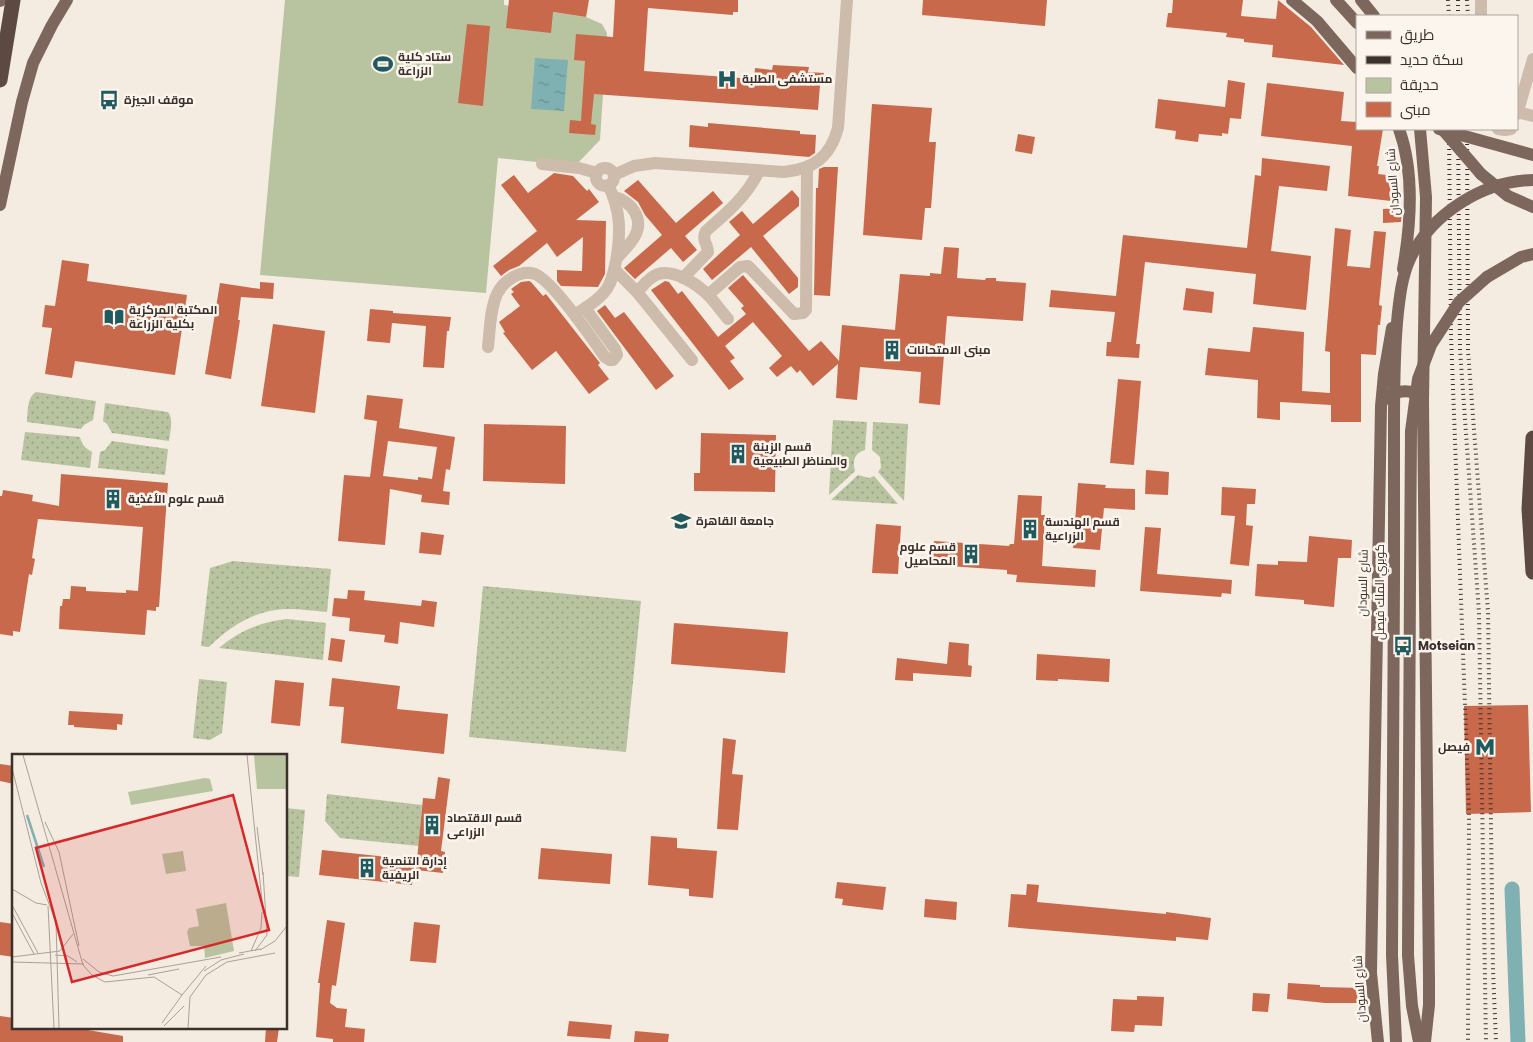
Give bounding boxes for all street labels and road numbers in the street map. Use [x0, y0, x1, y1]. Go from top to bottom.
street label: شارع السودان [1382, 148, 1403, 216]
street label: كوبري الملك فيصل [1371, 544, 1390, 640]
street label: شارع السودان [1353, 549, 1372, 617]
street label: شارع السودان [1349, 955, 1370, 1023]

